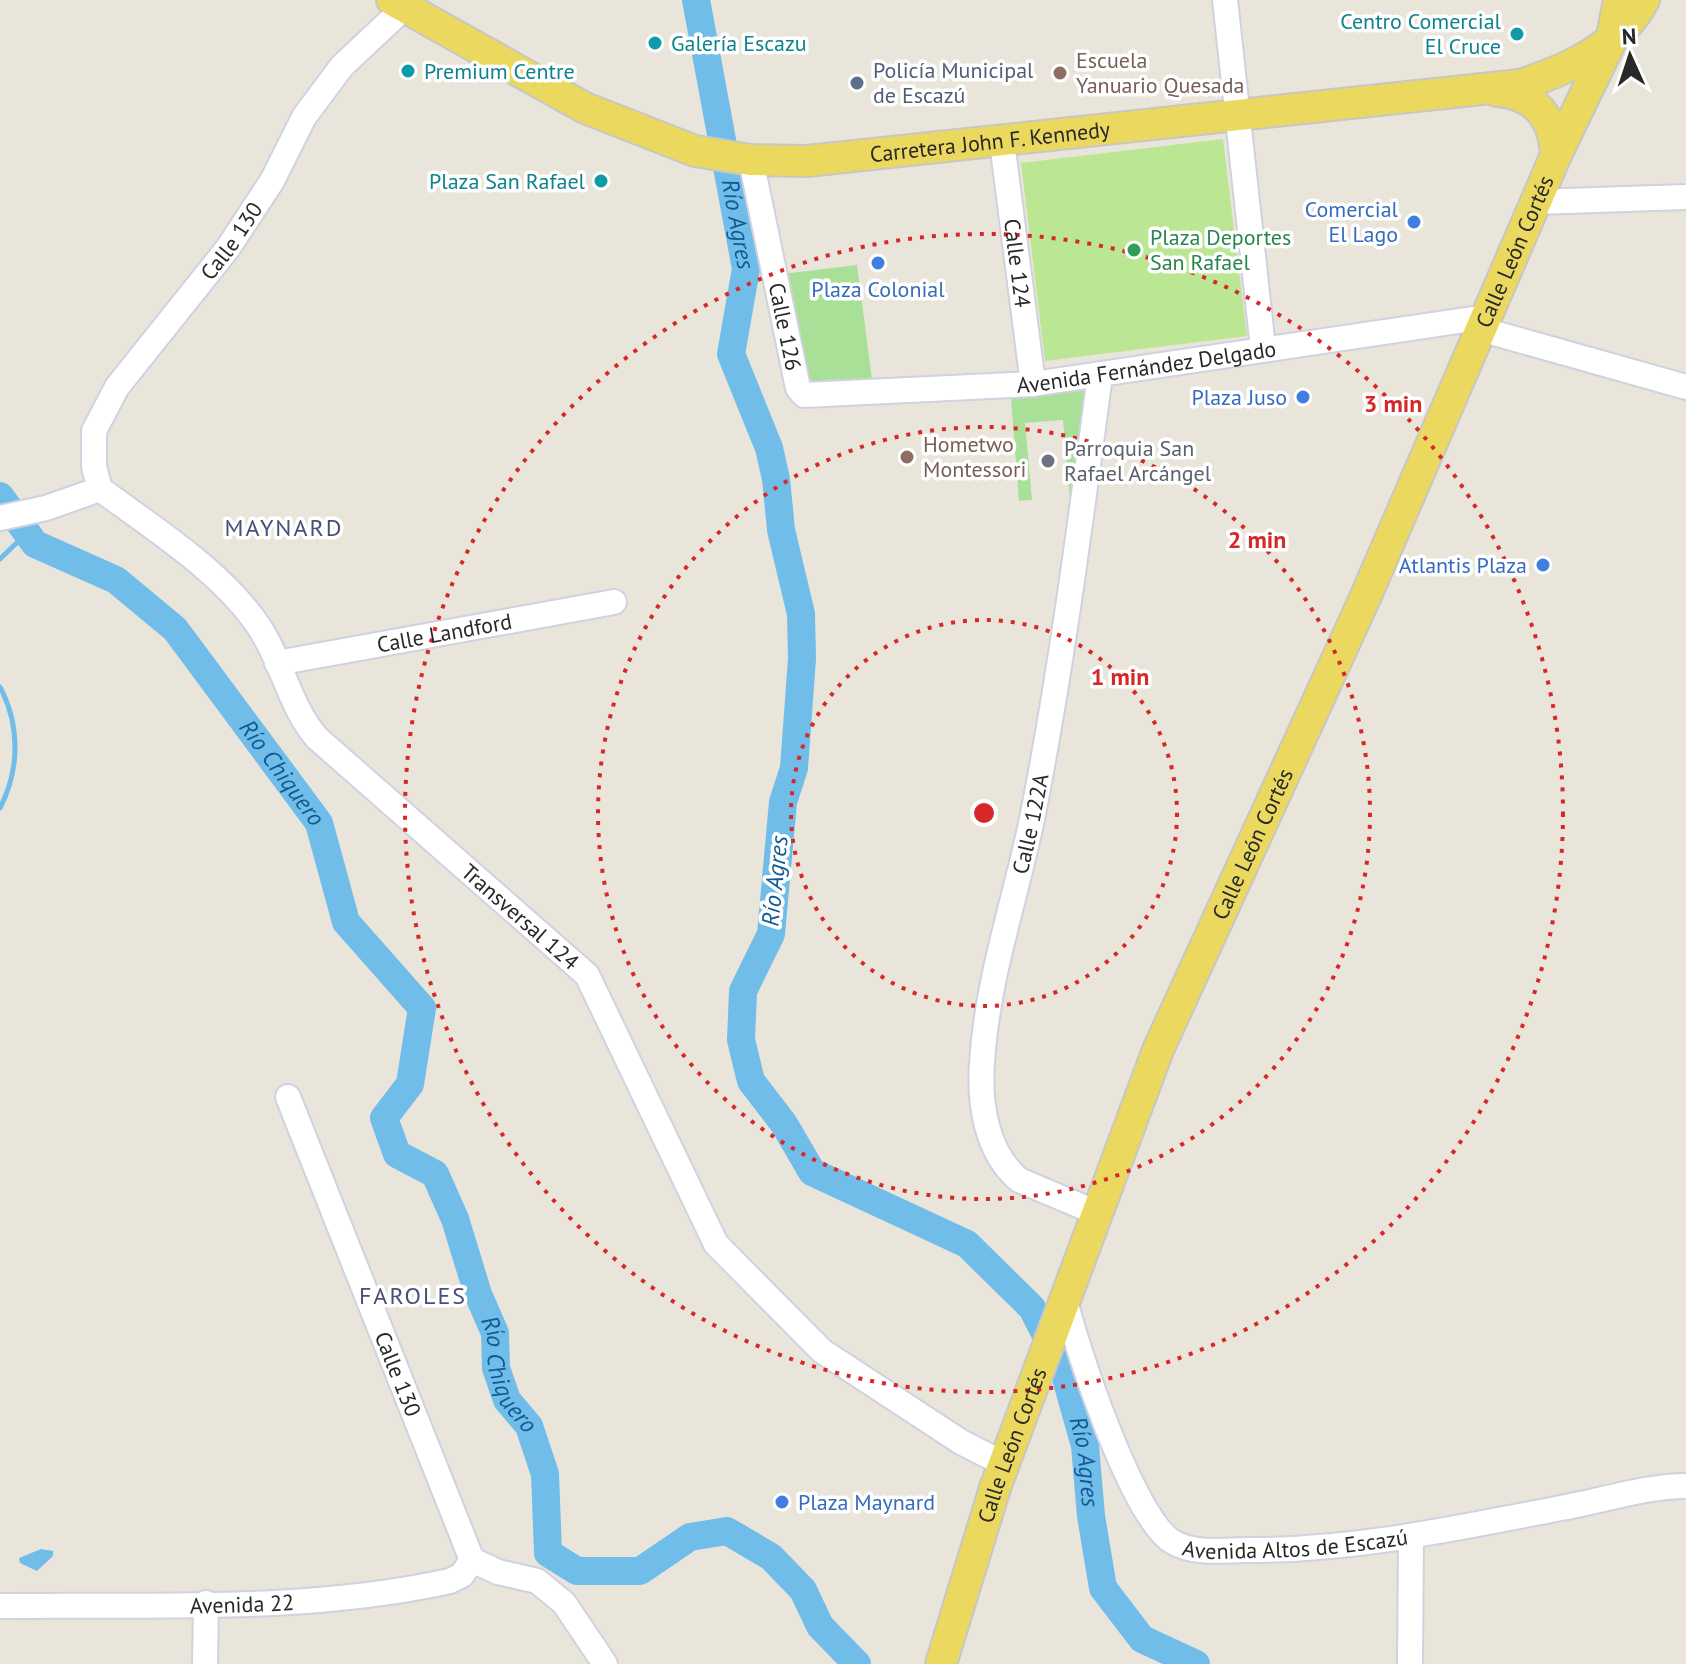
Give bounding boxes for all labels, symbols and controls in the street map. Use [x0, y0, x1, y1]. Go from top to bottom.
place label: Centro Comercial El Cruce [1340, 7, 1502, 60]
north arrow [1590, 16, 1670, 96]
text: N [1621, 22, 1637, 50]
marker: Centro Comercial El Cruce [1508, 25, 1526, 43]
place label: Galería Escazu [671, 29, 807, 57]
marker: Galería Escazu [646, 34, 664, 52]
place label: Escuela Yanuario Quesada [1076, 46, 1244, 99]
place label: Policía Municipal de Escazú [873, 56, 1034, 109]
place label: Premium Centre [424, 57, 575, 85]
marker: Premium Centre [399, 62, 417, 80]
marker: Escuela Yanuario Quesada [1051, 64, 1069, 82]
marker: Policía Municipal de Escazú [848, 74, 866, 92]
street label: Carretera John F. Kennedy [868, 115, 1112, 168]
place label: Plaza San Rafael [429, 167, 586, 195]
street label: Calle León Cortés [1469, 171, 1560, 332]
marker: Plaza San Rafael [592, 172, 610, 190]
water label: Río Agres [715, 176, 762, 272]
place label: Comercial El Lago [1305, 195, 1399, 248]
street label: Calle 130 [194, 197, 268, 286]
marker: Comercial El Lago [1405, 213, 1423, 231]
street label: Calle 124 [998, 217, 1037, 309]
place label: Plaza Deportes San Rafael [1150, 223, 1291, 276]
marker: Plaza Deportes San Rafael [1125, 241, 1143, 259]
marker: Plaza Colonial [869, 254, 887, 272]
place label: Plaza Colonial [811, 275, 945, 303]
street label: Calle 126 [763, 280, 808, 373]
street label: Avenida Fernández Delgado [1016, 334, 1278, 399]
place label: Plaza Juso [1191, 383, 1287, 411]
marker: Plaza Juso [1294, 388, 1312, 406]
text: 3 min [1364, 388, 1422, 419]
place label: Hometwo Montessori [923, 430, 1026, 483]
place label: Parroquia San Rafael Arcángel [1064, 434, 1212, 487]
marker: Hometwo Montessori [898, 448, 916, 466]
marker: Parroquia San Rafael Arcángel [1039, 452, 1057, 470]
district label: MAYNARD [225, 512, 343, 543]
text: 2 min [1228, 524, 1286, 555]
place label: Atlantis Plaza [1399, 551, 1527, 579]
marker: Atlantis Plaza [1534, 556, 1552, 574]
street label: Calle Landford [375, 607, 514, 659]
text: 1 min [1091, 661, 1149, 692]
water label: Río Chiquero [233, 713, 332, 832]
street label: Calle León Cortés [1206, 764, 1299, 924]
street label: Calle 122A [1006, 771, 1054, 877]
centre of rings [970, 799, 998, 827]
water label: Río Agres [754, 834, 795, 928]
street label: Transversal 124 [456, 857, 585, 976]
district label: FAROLES [359, 1280, 467, 1311]
water label: Río Chiquero [474, 1311, 544, 1439]
street label: Calle 130 [369, 1327, 428, 1420]
street label: Calle León Cortés [971, 1364, 1053, 1526]
water label: Río Agres [1062, 1413, 1106, 1509]
place label: Plaza Maynard [798, 1488, 935, 1516]
marker: Plaza Maynard [773, 1493, 791, 1511]
street label: Avenida Altos de Escazú [1180, 1523, 1410, 1565]
street label: Avenida 22 [190, 1588, 295, 1619]

